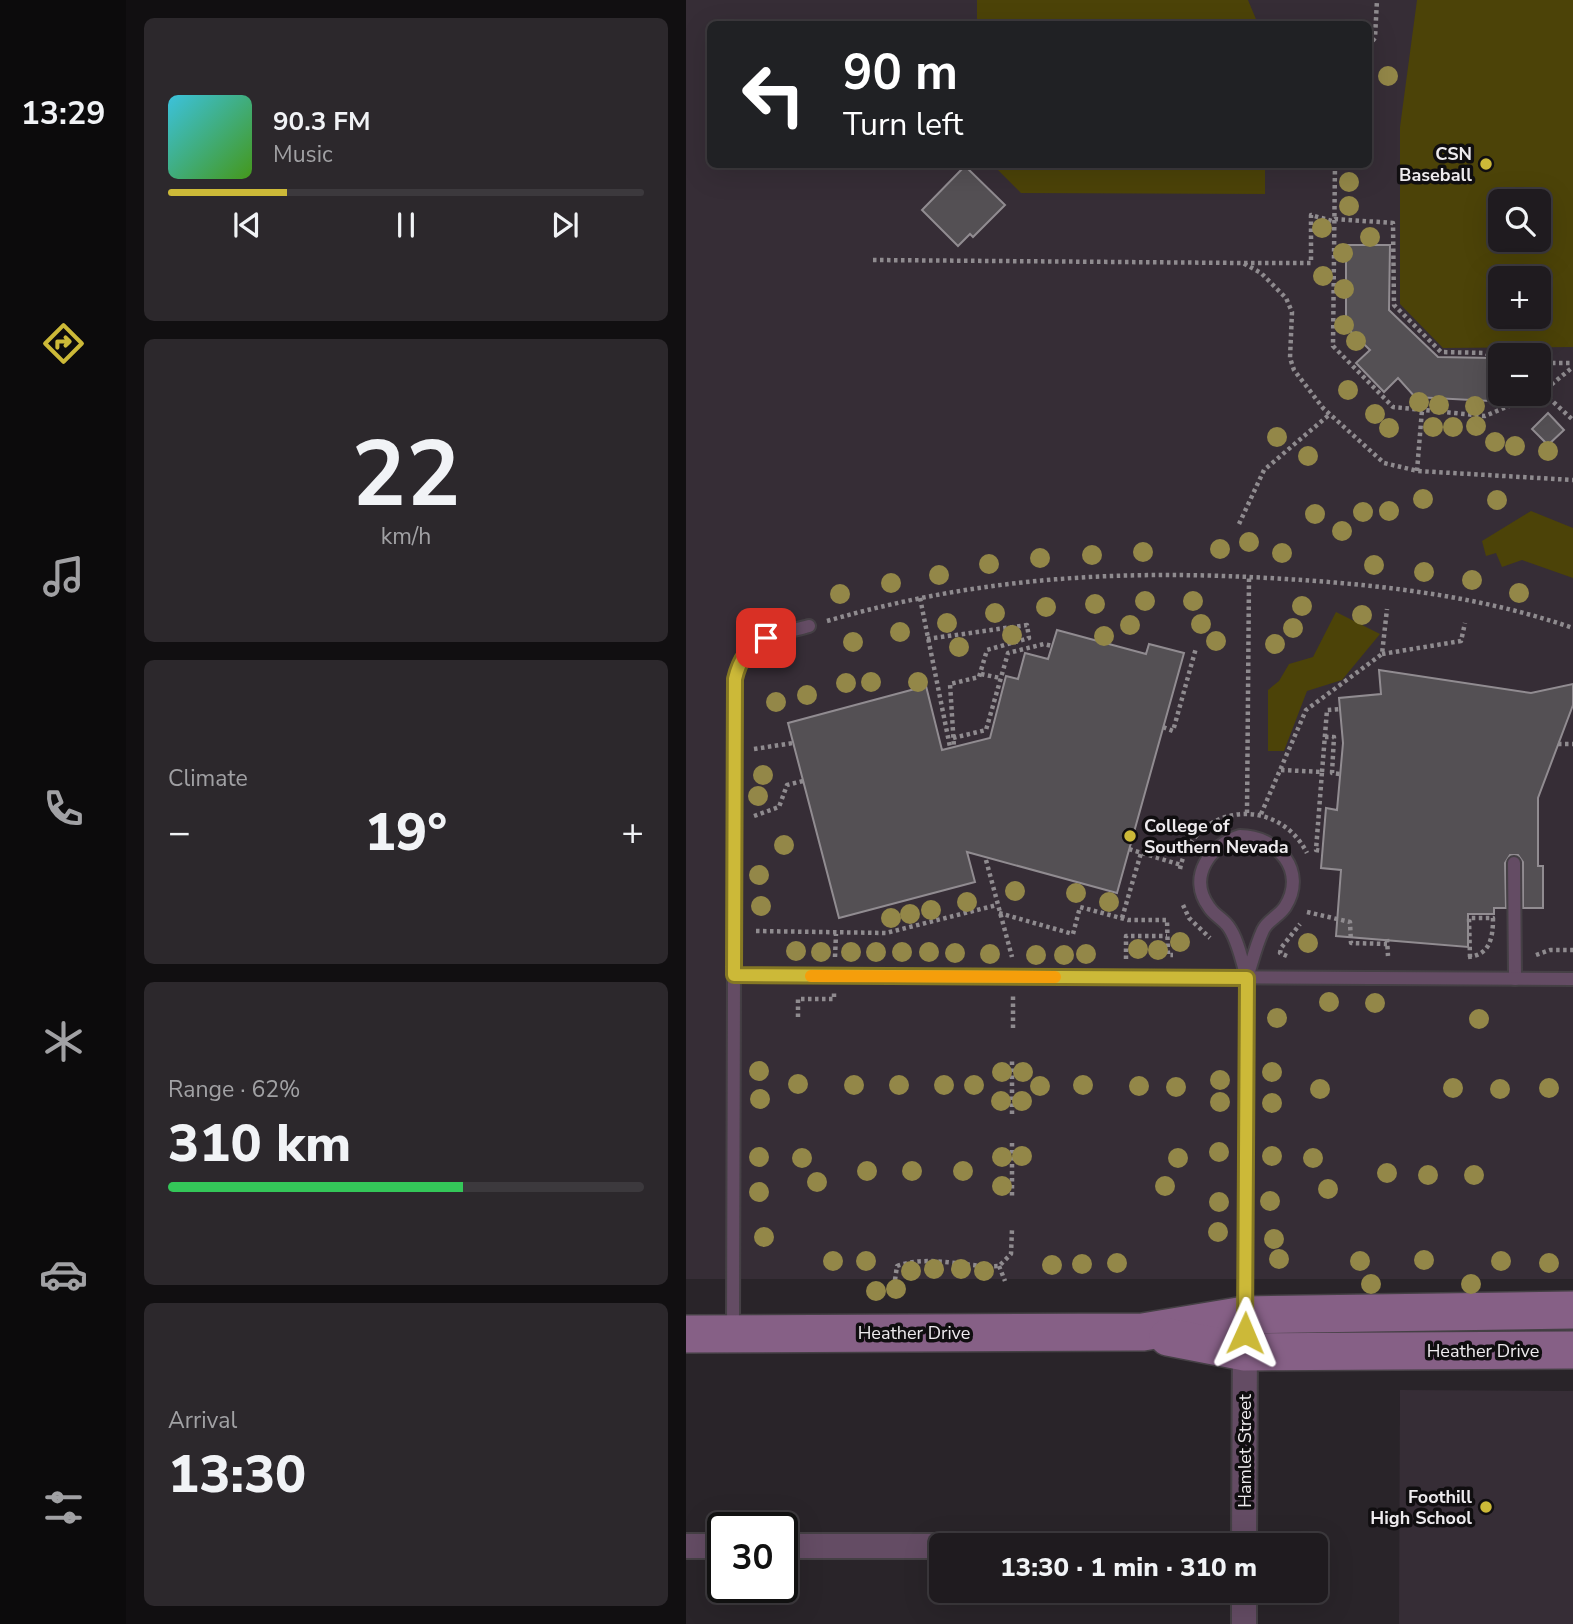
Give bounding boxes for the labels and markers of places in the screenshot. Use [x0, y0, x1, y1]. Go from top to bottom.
place label: CSN Baseball [1399, 142, 1472, 187]
marker: CSN Baseball [1478, 156, 1494, 172]
pin [736, 608, 796, 668]
place label: College of Southern Nevada [1144, 814, 1289, 859]
marker: College of Southern Nevada [1122, 828, 1138, 844]
place label: Foothill High School [1370, 1485, 1472, 1530]
marker: Foothill High School [1478, 1499, 1494, 1515]

